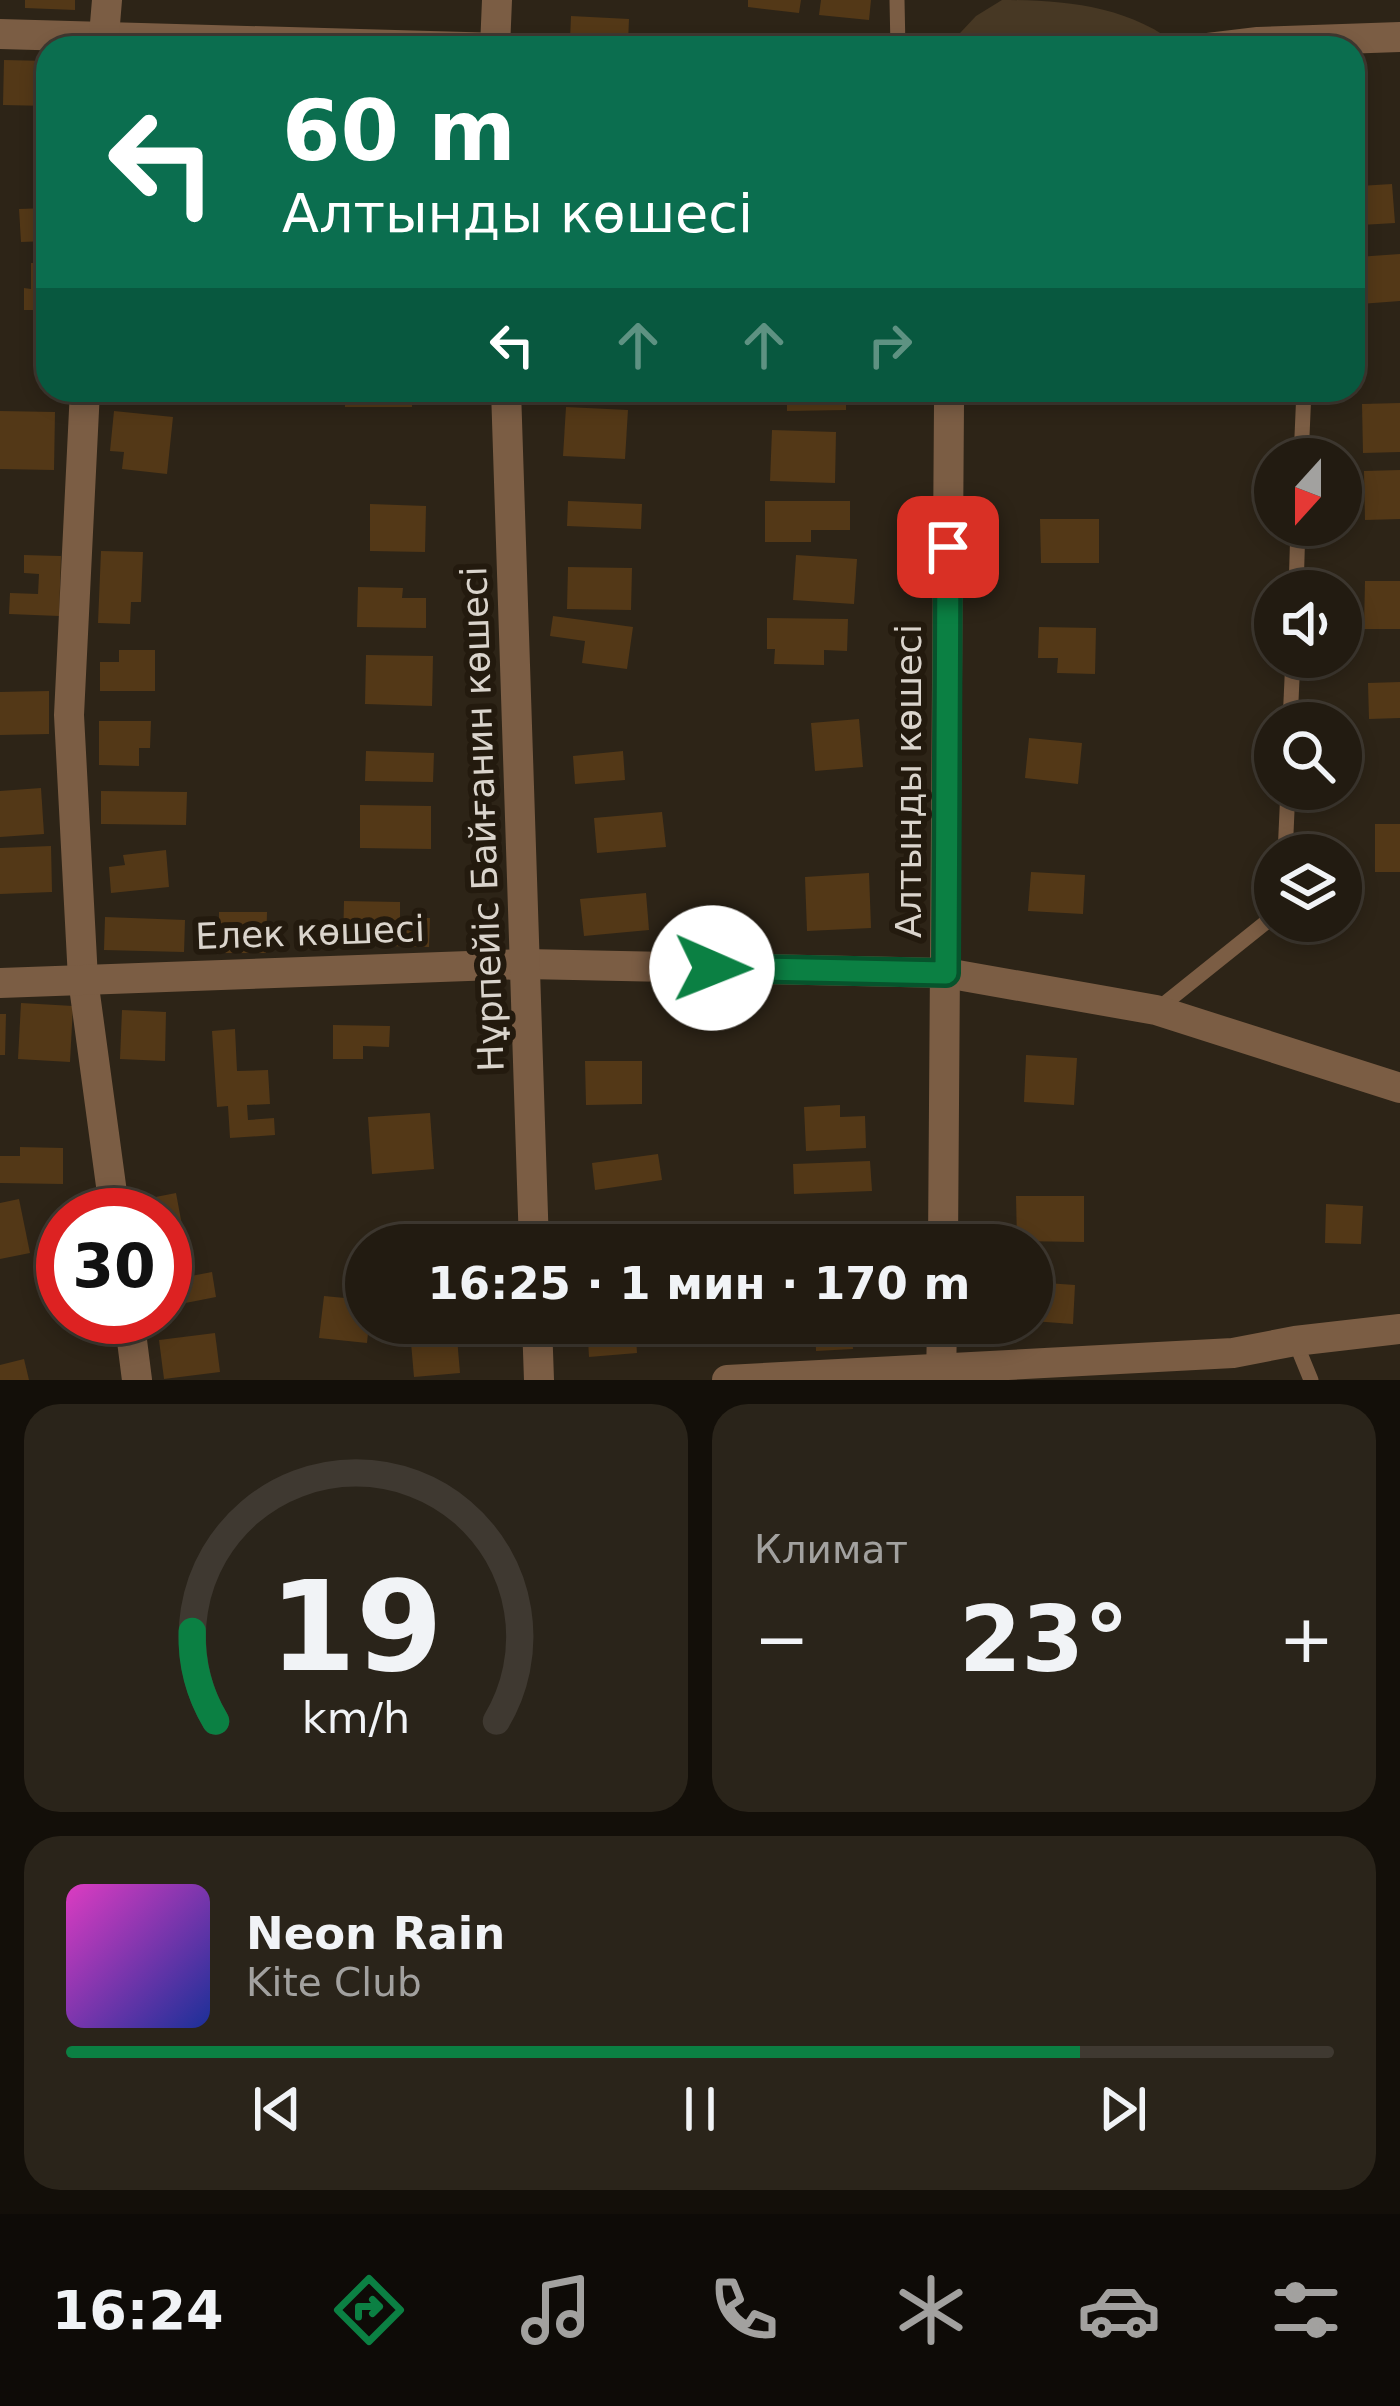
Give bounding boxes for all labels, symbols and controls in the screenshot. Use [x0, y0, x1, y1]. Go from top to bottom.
text: 60 m [282, 82, 516, 180]
icon: left [84, 84, 240, 240]
text: Алтынды көшесі [282, 182, 753, 245]
icon: left [479, 312, 545, 378]
icon: ahead [605, 312, 671, 378]
icon: ahead [731, 312, 797, 378]
icon: right [857, 312, 923, 378]
north arrow [1254, 438, 1362, 546]
map controls [1254, 438, 1362, 942]
pin [897, 496, 999, 598]
icon: arrive [915, 514, 981, 580]
street label: Нұрпейіс Байғанин көшесі [453, 566, 512, 1072]
button: sound [1254, 570, 1362, 678]
street label: Алтынды көшесі [888, 624, 929, 938]
button: search [1254, 702, 1362, 810]
button: layers [1254, 834, 1362, 942]
position arrow [649, 905, 775, 1031]
street label: Елек көшесі [194, 908, 426, 957]
speed limit sign: 30 [36, 1188, 192, 1344]
text: 16:25 · 1 мин · 170 m [428, 1257, 970, 1310]
text: Климат [754, 1527, 908, 1572]
text: 19 [269, 1554, 443, 1699]
text: 23° [959, 1587, 1129, 1692]
text: − [754, 1601, 809, 1678]
text: + [1279, 1601, 1334, 1678]
text: km/h [302, 1693, 410, 1743]
text: Neon Rain [246, 1907, 505, 1960]
text: Kite Club [246, 1960, 422, 2005]
icon: previous [244, 2076, 310, 2142]
icon: pause [667, 2076, 733, 2142]
icon: next [1090, 2076, 1156, 2142]
icon: directions [327, 2268, 411, 2352]
icon: music [514, 2268, 598, 2352]
icon: phone [702, 2268, 786, 2352]
icon: climate [889, 2268, 973, 2352]
icon: car [1077, 2268, 1161, 2352]
icon: filters [1264, 2268, 1348, 2352]
text: 16:24 [52, 2279, 224, 2342]

